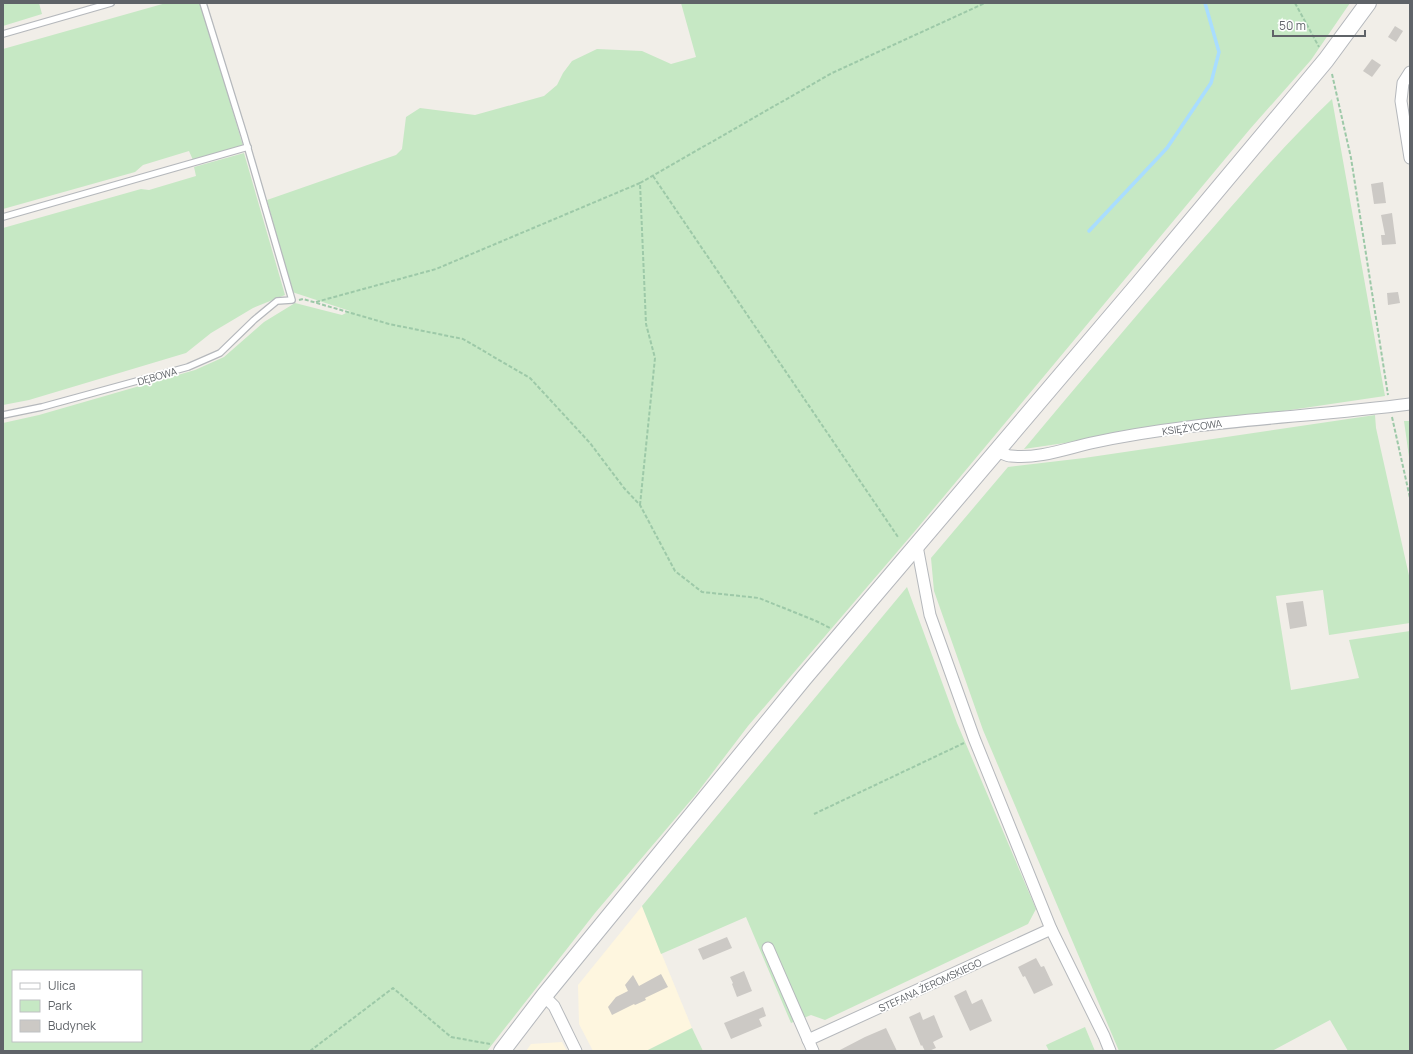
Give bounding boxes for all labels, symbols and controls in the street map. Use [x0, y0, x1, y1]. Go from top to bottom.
scale bar [1273, 12, 1365, 38]
text: 50 m [1279, 17, 1306, 34]
street label: DĘBOWA [136, 364, 179, 388]
street label: KSIĘŻYCOWA [1161, 416, 1223, 438]
street label: STEFANA ŻEROMSKIEGO [876, 955, 984, 1015]
legend [12, 970, 142, 1042]
text: Ulica [48, 977, 75, 994]
text: Park [48, 997, 73, 1014]
text: Budynek [48, 1017, 97, 1034]

